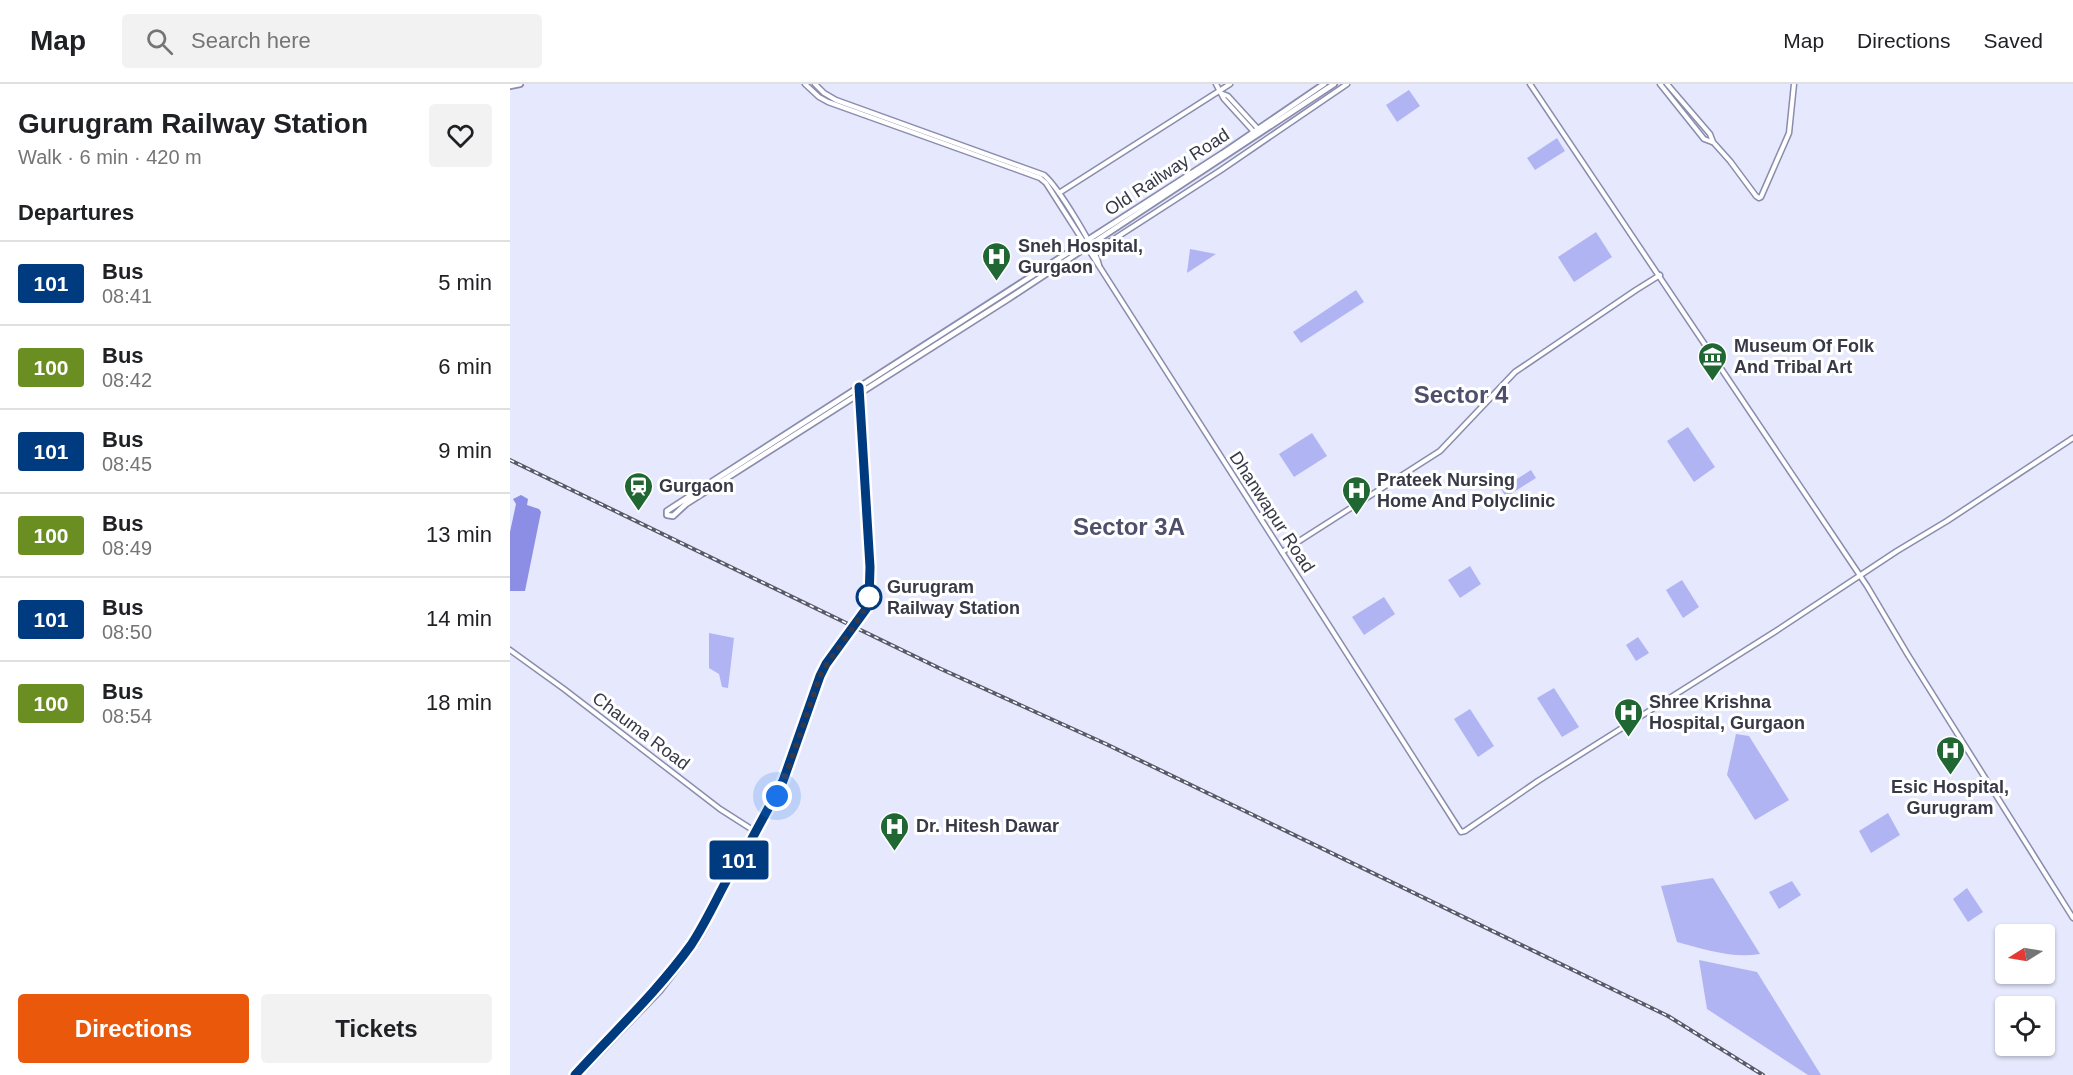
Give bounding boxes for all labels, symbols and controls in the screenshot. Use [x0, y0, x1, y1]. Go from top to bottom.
search box [122, 14, 542, 68]
text: Map [30, 25, 86, 56]
icon: search [143, 25, 176, 58]
text: Search here [191, 28, 311, 53]
text: Map [1783, 29, 1824, 52]
text: Directions [1857, 29, 1950, 52]
text: Saved [1983, 29, 2043, 52]
button: heart [429, 104, 492, 167]
text: Gurugram Railway Station [18, 108, 368, 139]
street label: Old Railway Road [1101, 124, 1233, 220]
text: Walk · 6 min · 420 m [18, 146, 202, 168]
text: Departures [18, 200, 134, 225]
place label: Sneh Hospital, Gurgaon [1018, 236, 1143, 277]
hospital icon: Sneh Hospital, Gurgaon [981, 240, 1013, 282]
text: Bus [102, 259, 144, 284]
text: 5 min [438, 270, 492, 295]
text: 101 [33, 272, 69, 295]
text: 08:41 [102, 285, 152, 307]
place label: Museum Of Folk And Tribal Art [1734, 336, 1875, 377]
museum icon: Museum Of Folk And Tribal Art [1697, 340, 1729, 382]
text: Bus [102, 343, 144, 368]
text: 6 min [438, 354, 492, 379]
text: 100 [33, 356, 69, 379]
text: 08:42 [102, 369, 152, 391]
district label: Sector 4 [1414, 381, 1509, 408]
text: Bus [102, 427, 144, 452]
text: 9 min [438, 438, 492, 463]
text: 101 [33, 440, 69, 463]
street label: Dhanwapur Road [1225, 448, 1319, 576]
text: 08:45 [102, 453, 152, 475]
station icon: Gurgaon [622, 470, 654, 512]
place label: Prateek Nursing Home And Polyclinic [1377, 470, 1555, 511]
hospital icon: Prateek Nursing Home And Polyclinic [1340, 474, 1372, 516]
place label: Gurgaon [659, 476, 734, 496]
text: Bus [102, 511, 144, 536]
district label: Sector 3A [1073, 513, 1185, 540]
text: 13 min [426, 522, 492, 547]
text: 100 [33, 524, 69, 547]
text: 08:49 [102, 537, 152, 559]
place label: Gurugram Railway Station [887, 577, 1020, 618]
marker: Gurugram Railway Station [856, 584, 882, 610]
text: Bus [102, 595, 144, 620]
text: 14 min [426, 606, 492, 631]
text: 101 [33, 608, 69, 631]
text: 08:50 [102, 621, 152, 643]
text: Bus [102, 679, 144, 704]
street label: Chauma Road [589, 688, 693, 774]
text: 18 min [426, 690, 492, 715]
text: 100 [33, 692, 69, 715]
place label: Shree Krishna Hospital, Gurgaon [1649, 692, 1805, 733]
hospital icon: Shree Krishna Hospital, Gurgaon [1612, 696, 1644, 738]
text: 08:54 [102, 705, 152, 727]
hospital icon: Esic Hospital, Gurugram [1934, 734, 1966, 776]
place label: Esic Hospital, Gurugram [1891, 777, 2009, 818]
your location [762, 781, 792, 811]
hospital icon: Dr. Hitesh Dawar [879, 810, 911, 852]
place label: Dr. Hitesh Dawar [916, 816, 1059, 836]
line badge: 101 [704, 840, 774, 880]
text: 101 [721, 849, 757, 872]
north arrow [1995, 924, 2055, 984]
map controls [1995, 924, 2055, 1056]
button: Directions [18, 994, 249, 1063]
button: Tickets [261, 994, 492, 1063]
button: locate [1995, 996, 2055, 1056]

